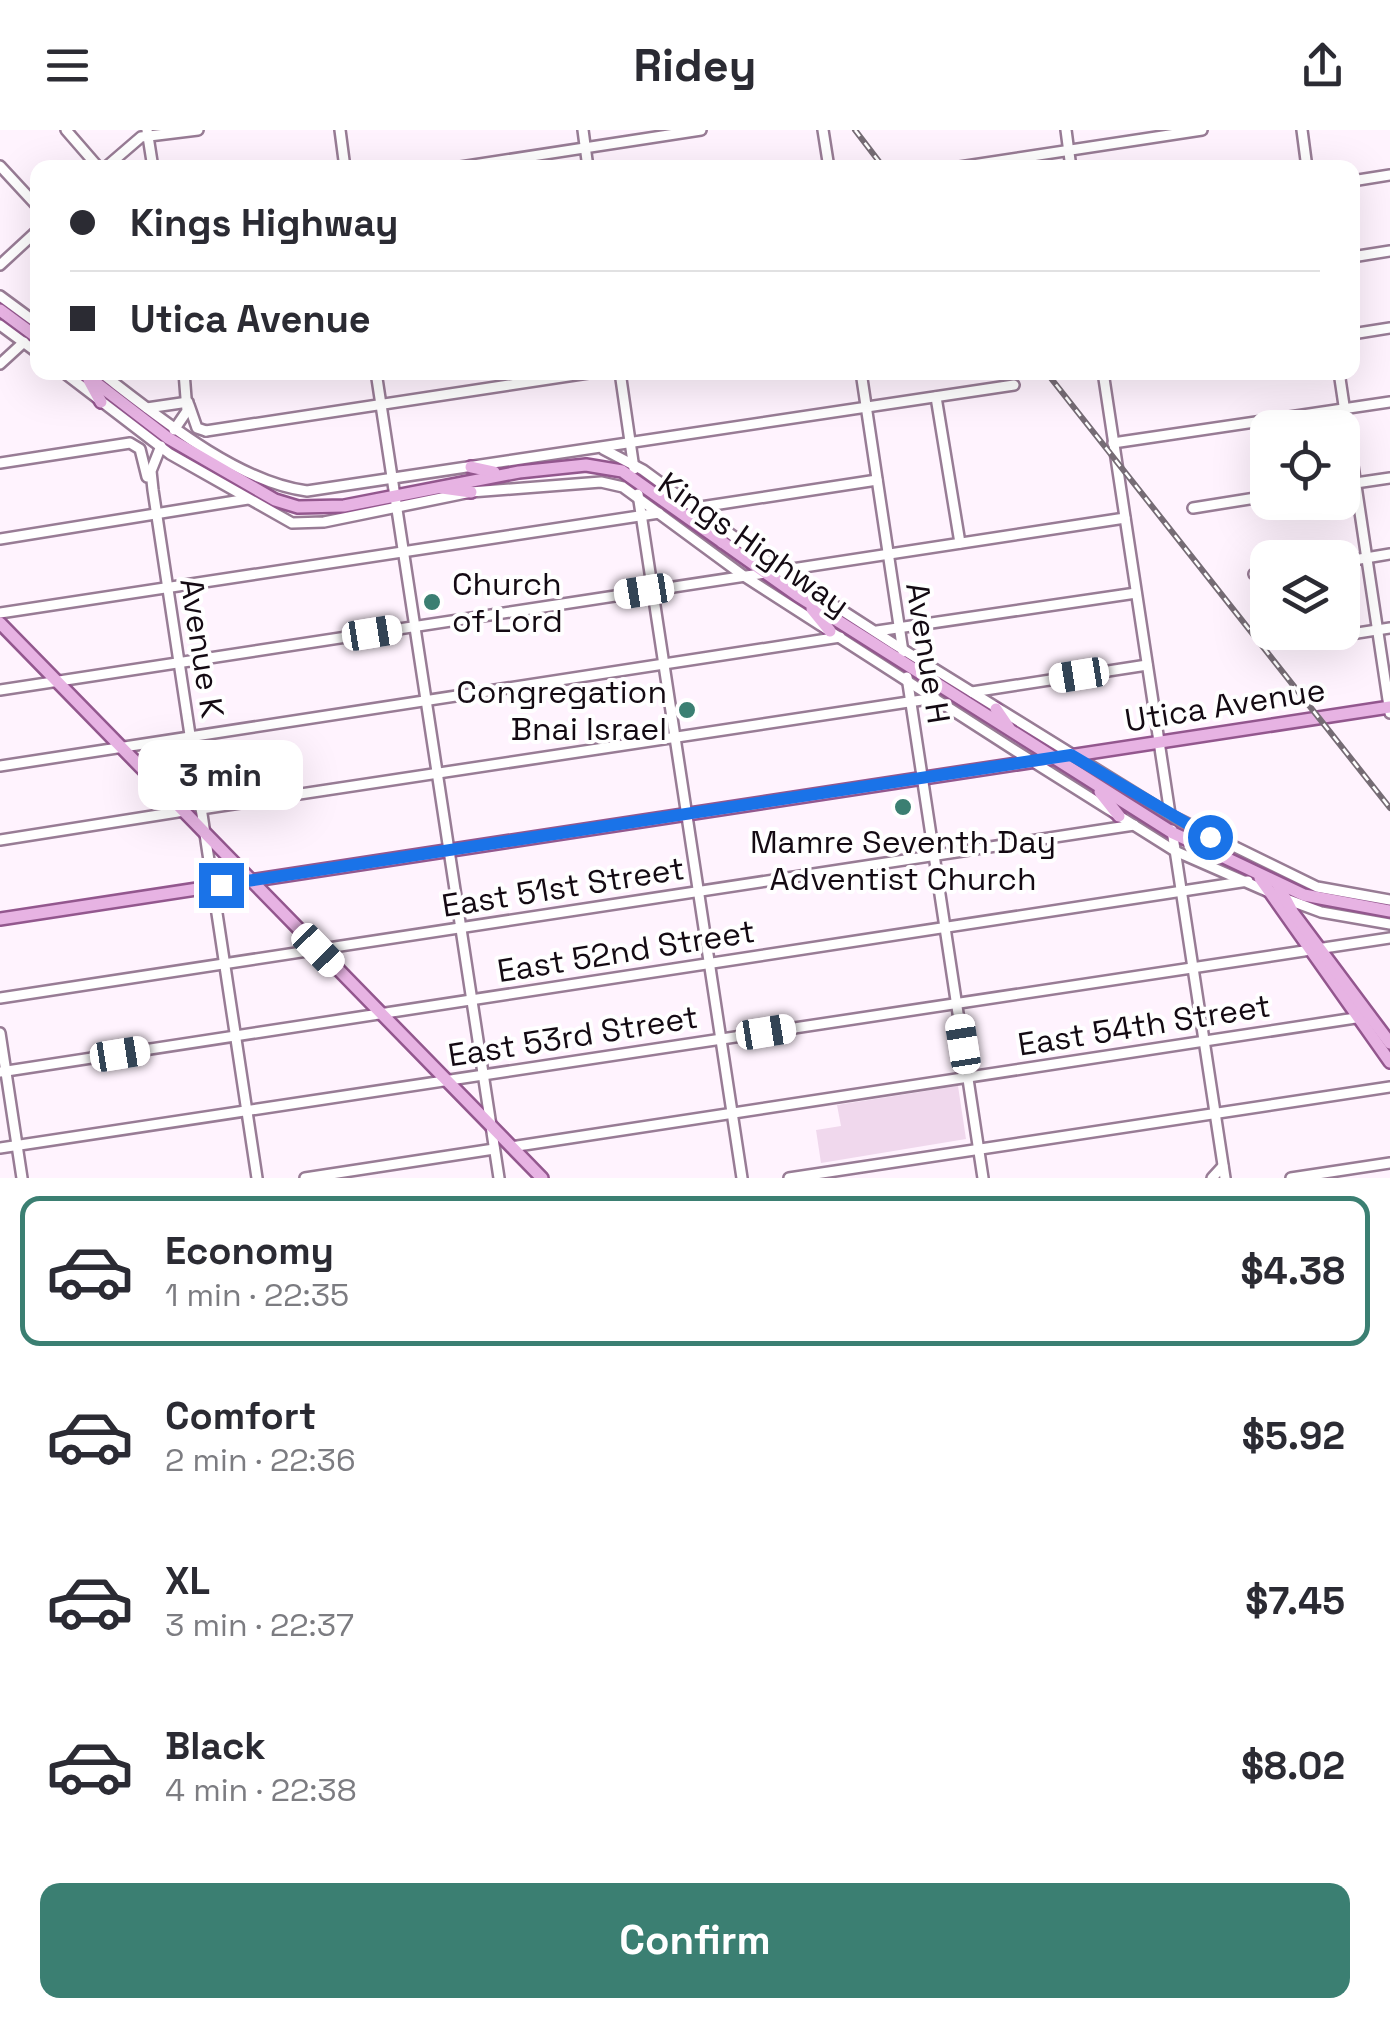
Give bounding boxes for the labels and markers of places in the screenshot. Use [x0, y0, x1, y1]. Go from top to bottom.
place label: Church of Lord [452, 564, 563, 641]
marker: Church of Lord [421, 591, 443, 613]
place label: Congregation Bnai Israel [456, 672, 667, 749]
marker: Congregation Bnai Israel [676, 699, 698, 721]
marker: Mamre Seventh Day Adventist Church [892, 796, 914, 818]
place label: Mamre Seventh Day Adventist Church [750, 822, 1056, 899]

